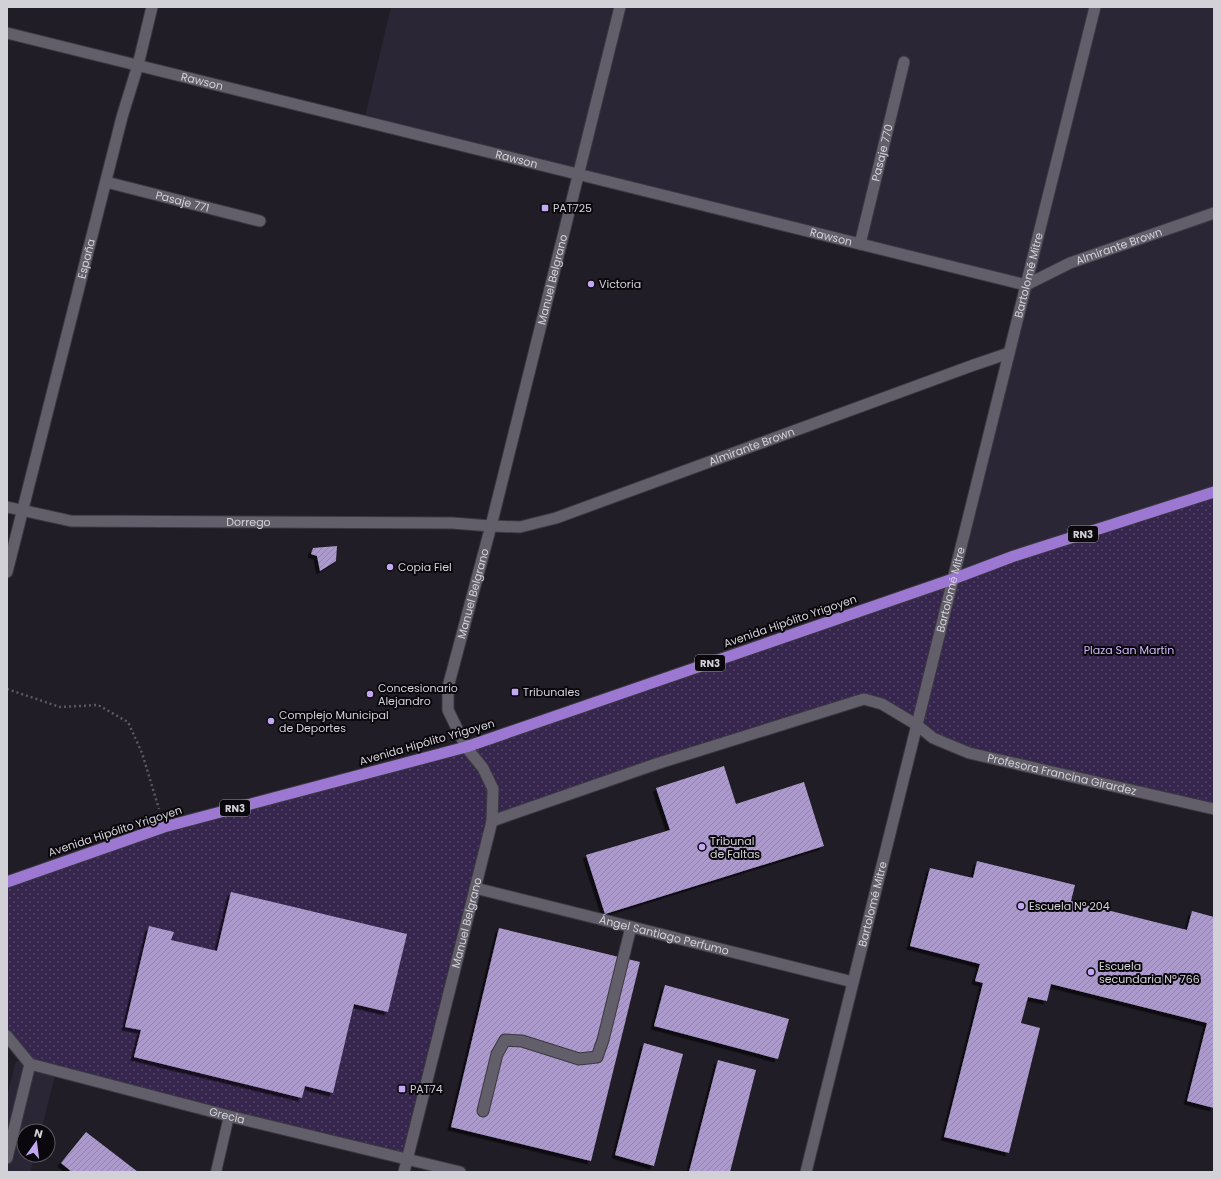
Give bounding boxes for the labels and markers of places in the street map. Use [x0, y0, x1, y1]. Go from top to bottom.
place label: PAT725 [553, 200, 592, 216]
marker: PAT725 [540, 203, 550, 213]
place label: Victoria [599, 276, 641, 292]
marker: Victoria [586, 279, 596, 289]
place label: Copia Fiel [398, 559, 452, 575]
marker: Copia Fiel [385, 562, 395, 572]
place label: Concesionario Alejandro [378, 680, 458, 709]
place label: Tribunales [523, 684, 580, 700]
marker: Tribunales [510, 687, 520, 697]
marker: Concesionario Alejandro [365, 689, 375, 699]
place label: Complejo Municipal de Deportes [279, 707, 389, 736]
marker: Complejo Municipal de Deportes [266, 716, 276, 726]
place label: Tribunal de Faltas [710, 833, 760, 862]
marker: Tribunal de Faltas [697, 842, 707, 852]
place label: Escuela Nº 204 [1029, 898, 1110, 914]
marker: Escuela Nº 204 [1016, 901, 1026, 911]
place label: Escuela secundaria Nº 766 [1099, 958, 1200, 987]
marker: Escuela secundaria Nº 766 [1086, 967, 1096, 977]
place label: PAT74 [410, 1081, 443, 1097]
marker: PAT74 [397, 1084, 407, 1094]

